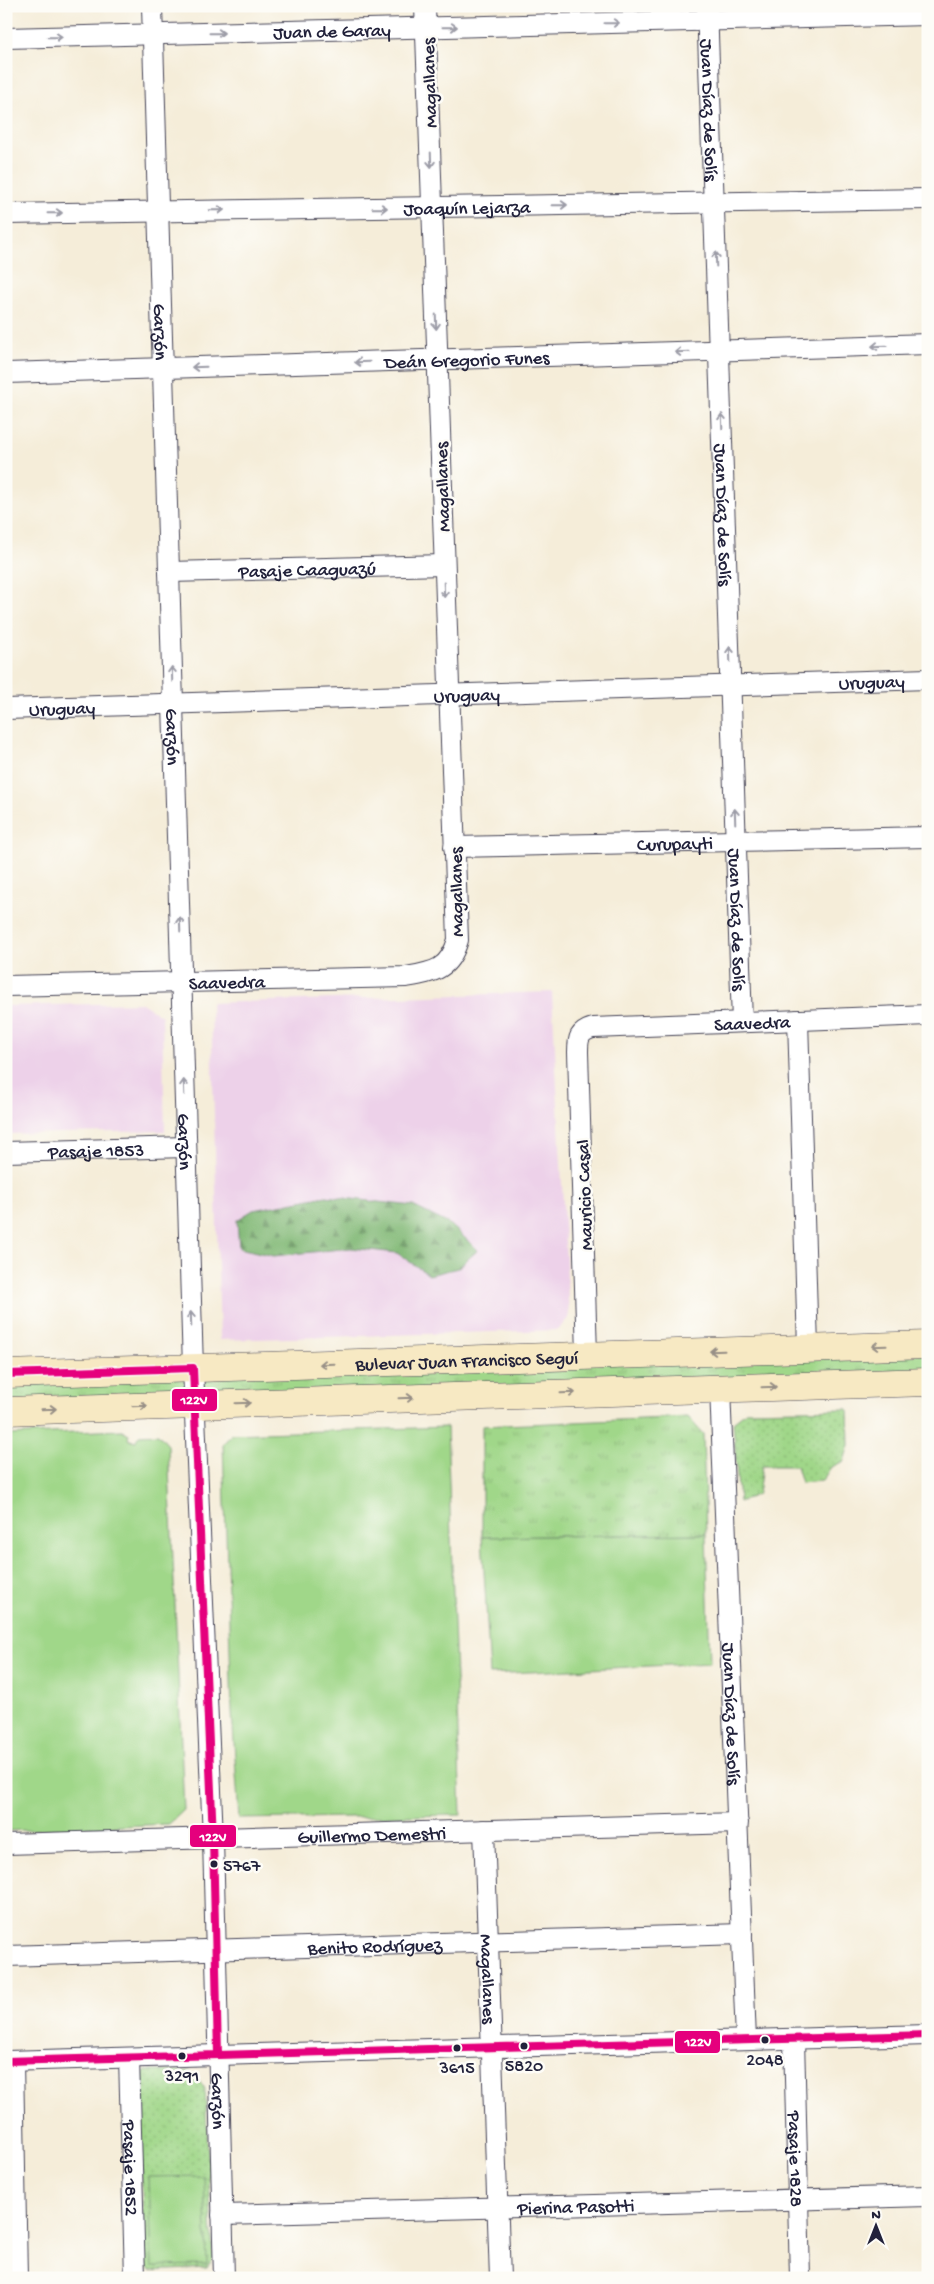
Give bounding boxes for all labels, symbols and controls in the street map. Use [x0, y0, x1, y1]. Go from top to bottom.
one-way arrow [604, 18, 620, 28]
street label: Juan de Garay [273, 20, 392, 46]
one-way arrow [442, 22, 458, 32]
one-way arrow [209, 28, 225, 37]
one-way arrow [47, 32, 63, 41]
street label: Magallanes [418, 37, 445, 128]
street label: Juan Díaz de Solís [693, 38, 721, 183]
one-way arrow [426, 152, 435, 168]
street label: Joaquín Lejarza [403, 197, 532, 223]
one-way arrow [552, 200, 568, 210]
one-way arrow [372, 203, 388, 213]
one-way arrow [209, 206, 225, 215]
one-way arrow [46, 208, 63, 218]
one-way arrow [712, 251, 721, 267]
street label: Garzón [146, 303, 171, 361]
one-way arrow [431, 314, 441, 330]
one-way arrow [871, 341, 887, 350]
one-way arrow [674, 347, 690, 357]
street label: Deán Gregorio Funes [382, 348, 551, 376]
one-way arrow [354, 357, 370, 367]
one-way arrow [192, 363, 208, 372]
one-way arrow [717, 413, 726, 429]
street label: Magallanes [431, 441, 458, 532]
street label: Juan Díaz de Solís [707, 443, 735, 587]
street label: Pasaje Caaguazú [237, 559, 376, 585]
one-way arrow [440, 581, 449, 597]
one-way arrow [725, 646, 734, 662]
one-way arrow [168, 667, 177, 683]
street label: Uruguay [838, 672, 906, 697]
street label: Uruguay [433, 685, 501, 710]
street label: Uruguay [29, 698, 96, 723]
street label: Garzón [158, 708, 183, 765]
one-way arrow [730, 808, 740, 824]
street label: Curupayti [637, 834, 713, 858]
street label: Magallanes [446, 846, 471, 937]
street label: Juan Díaz de Solís [721, 848, 749, 992]
one-way arrow [175, 917, 184, 933]
street label: Saavedra [188, 972, 267, 997]
street label: Saavedra [714, 1012, 792, 1038]
one-way arrow [180, 1079, 189, 1095]
street label: Garzón [170, 1113, 195, 1170]
street label: Mauricio Casal [573, 1139, 600, 1251]
street label: Pasaje 1853 [47, 1140, 145, 1166]
one-way arrow [187, 1311, 196, 1327]
one-way arrow [871, 1341, 888, 1351]
one-way arrow [709, 1346, 725, 1356]
street label: Bulevar Juan Francisco Seguí [354, 1348, 580, 1378]
one-way arrow [319, 1359, 335, 1368]
one-way arrow [760, 1382, 776, 1391]
line badge: 122V [171, 1388, 218, 1412]
one-way arrow [560, 1388, 576, 1398]
text: 122V [179, 1393, 208, 1410]
one-way arrow [397, 1393, 413, 1403]
one-way arrow [234, 1398, 251, 1408]
one-way arrow [132, 1402, 148, 1411]
one-way arrow [40, 1404, 56, 1414]
street label: Juan Díaz de Solís [715, 1642, 744, 1787]
street label: Guillermo Demestri [297, 1823, 447, 1851]
line badge: 122V [189, 1824, 237, 1848]
text: 122V [198, 1830, 227, 1847]
place label: 5767 [223, 1857, 261, 1878]
marker: 5767 [209, 1859, 219, 1869]
street label: Magallanes [473, 1934, 499, 2025]
street label: Benito Rodríguez [306, 1935, 443, 1962]
line badge: 122V [674, 2030, 721, 2054]
text: 122V [683, 2035, 712, 2052]
marker: 2048 [760, 2035, 770, 2045]
marker: 5820 [519, 2041, 529, 2051]
marker: 3615 [452, 2043, 462, 2053]
marker: 3291 [177, 2051, 187, 2061]
place label: 2048 [746, 2051, 784, 2072]
place label: 5820 [505, 2057, 543, 2078]
place label: 3615 [438, 2059, 475, 2080]
place label: 3291 [164, 2067, 199, 2088]
street label: Garzón [204, 2072, 228, 2130]
street label: Pasaje 1828 [781, 2110, 806, 2207]
street label: Pasaje 1852 [116, 2119, 141, 2216]
street label: Pierina Pasotti [516, 2196, 635, 2222]
north arrow [852, 2202, 902, 2252]
text: N [871, 2207, 881, 2224]

